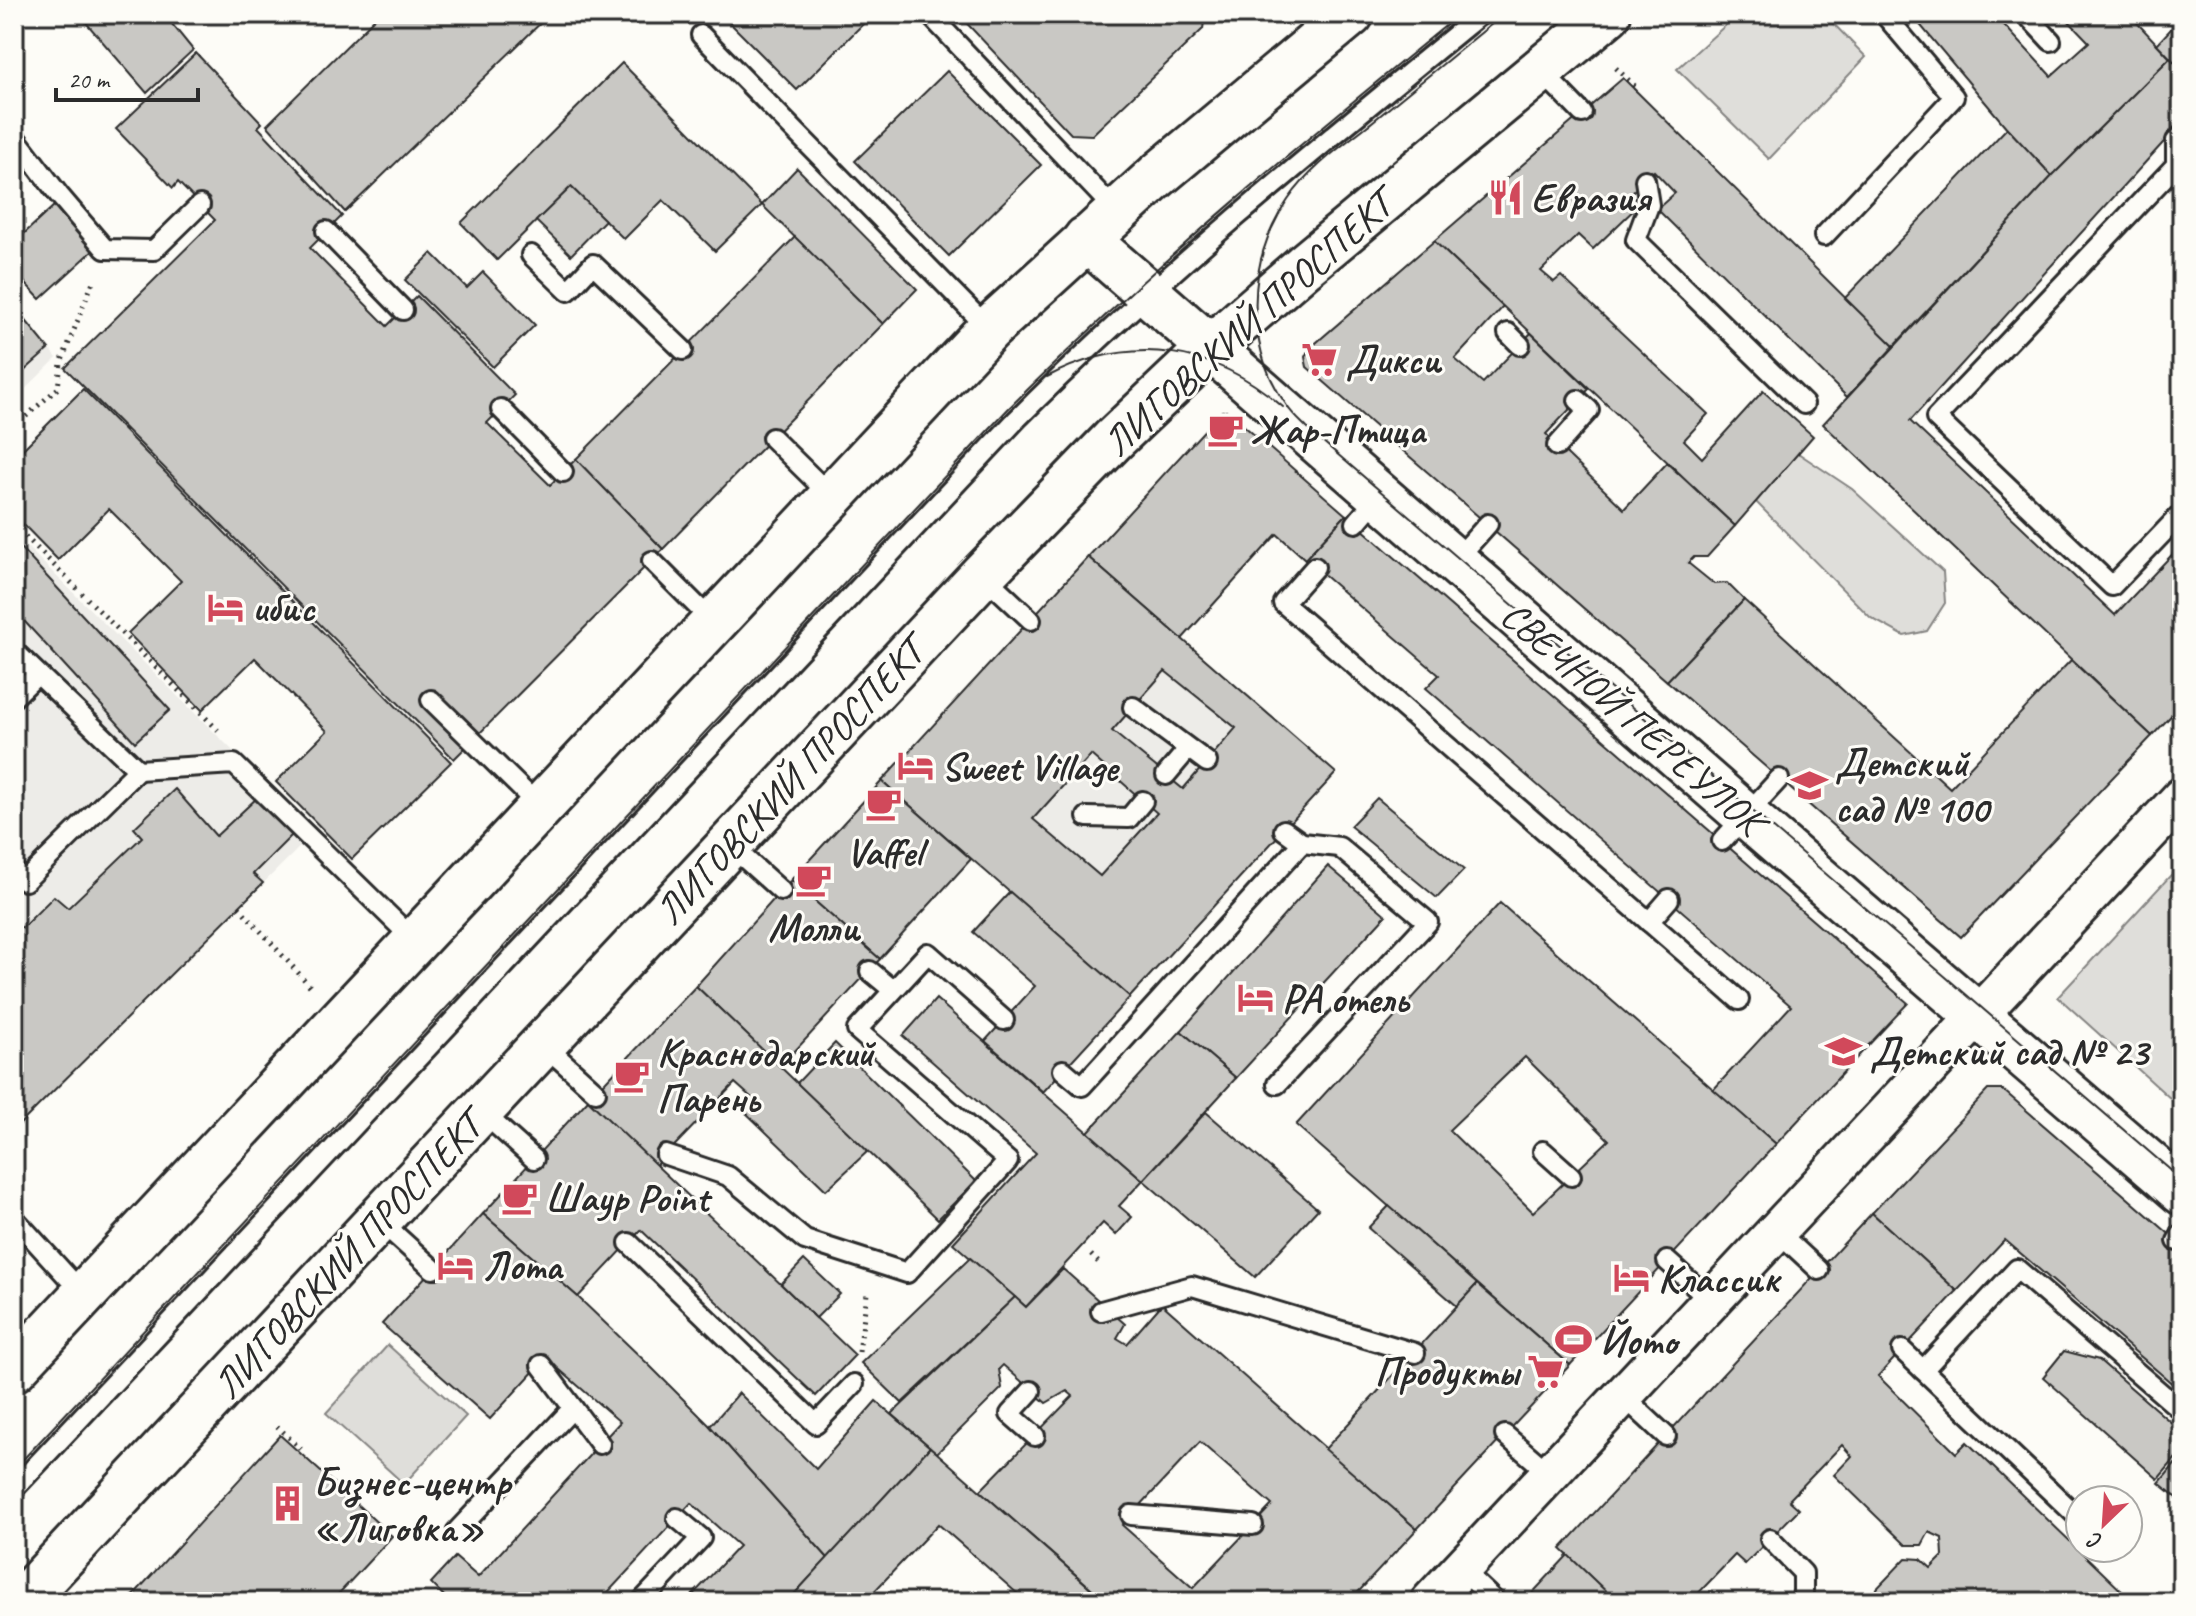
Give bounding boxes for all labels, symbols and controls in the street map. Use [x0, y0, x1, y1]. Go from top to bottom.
scale bar [56, 52, 198, 102]
text: 20 m [68, 65, 111, 95]
place label: Евразия [1531, 173, 1653, 223]
street label: ЛИГОВСКИЙ ПРОСПЕКТ [1092, 174, 1410, 467]
restaurant icon: Евразия [1486, 178, 1524, 216]
place label: Дикси [1346, 335, 1443, 385]
supermarket icon: Дикси [1301, 340, 1339, 378]
place label: Жар-Птица [1251, 405, 1427, 455]
cafe icon: Жар-Птица [1206, 410, 1244, 448]
place label: ибис [252, 583, 316, 633]
hotel icon: ибис [207, 588, 245, 626]
street label: СВЕЧНОЙ ПЕРЕУЛОК [1491, 590, 1780, 851]
street label: ЛИГОВСКИЙ ПРОСПЕКТ [644, 621, 942, 935]
place label: Детский сад № 100 [1835, 738, 1992, 834]
place label: Sweet Village [941, 742, 1120, 792]
hotel icon: Sweet Village [896, 747, 934, 785]
school or university icon: Детский сад № 100 [1790, 766, 1828, 804]
cafe icon: Vaffel [865, 785, 903, 823]
place label: Vaffel [846, 827, 930, 877]
cafe icon: Молли [795, 861, 833, 899]
place label: Молли [768, 903, 862, 953]
place label: РА отель [1282, 974, 1411, 1024]
hotel icon: РА отель [1237, 979, 1275, 1017]
place label: Детский сад № 23 [1870, 1027, 2152, 1077]
place label: Краснодарский Парень [657, 1028, 877, 1124]
school or university icon: Детский сад № 23 [1825, 1032, 1863, 1070]
cafe icon: Краснодарский Парень [612, 1056, 650, 1094]
street label: ЛИГОВСКИЙ ПРОСПЕКТ [202, 1095, 500, 1409]
place label: Шаур Point [545, 1173, 713, 1223]
cafe icon: Шаур Point [500, 1178, 538, 1216]
place label: Лота [482, 1241, 564, 1291]
hotel icon: Лота [437, 1246, 475, 1284]
place label: Классик [1658, 1254, 1783, 1304]
hotel icon: Классик [1613, 1259, 1651, 1297]
place label: Йото [1600, 1316, 1681, 1366]
sports icon: Йото [1555, 1321, 1593, 1359]
place label: Продукты [1375, 1347, 1522, 1397]
supermarket icon: Продукты [1526, 1352, 1564, 1390]
place label: Бизнес-центр «Лиговка» [313, 1457, 513, 1553]
north arrow [2064, 1484, 2144, 1564]
building icon: Бизнес-центр «Лиговка» [268, 1485, 306, 1523]
text: С [2082, 1525, 2107, 1556]

